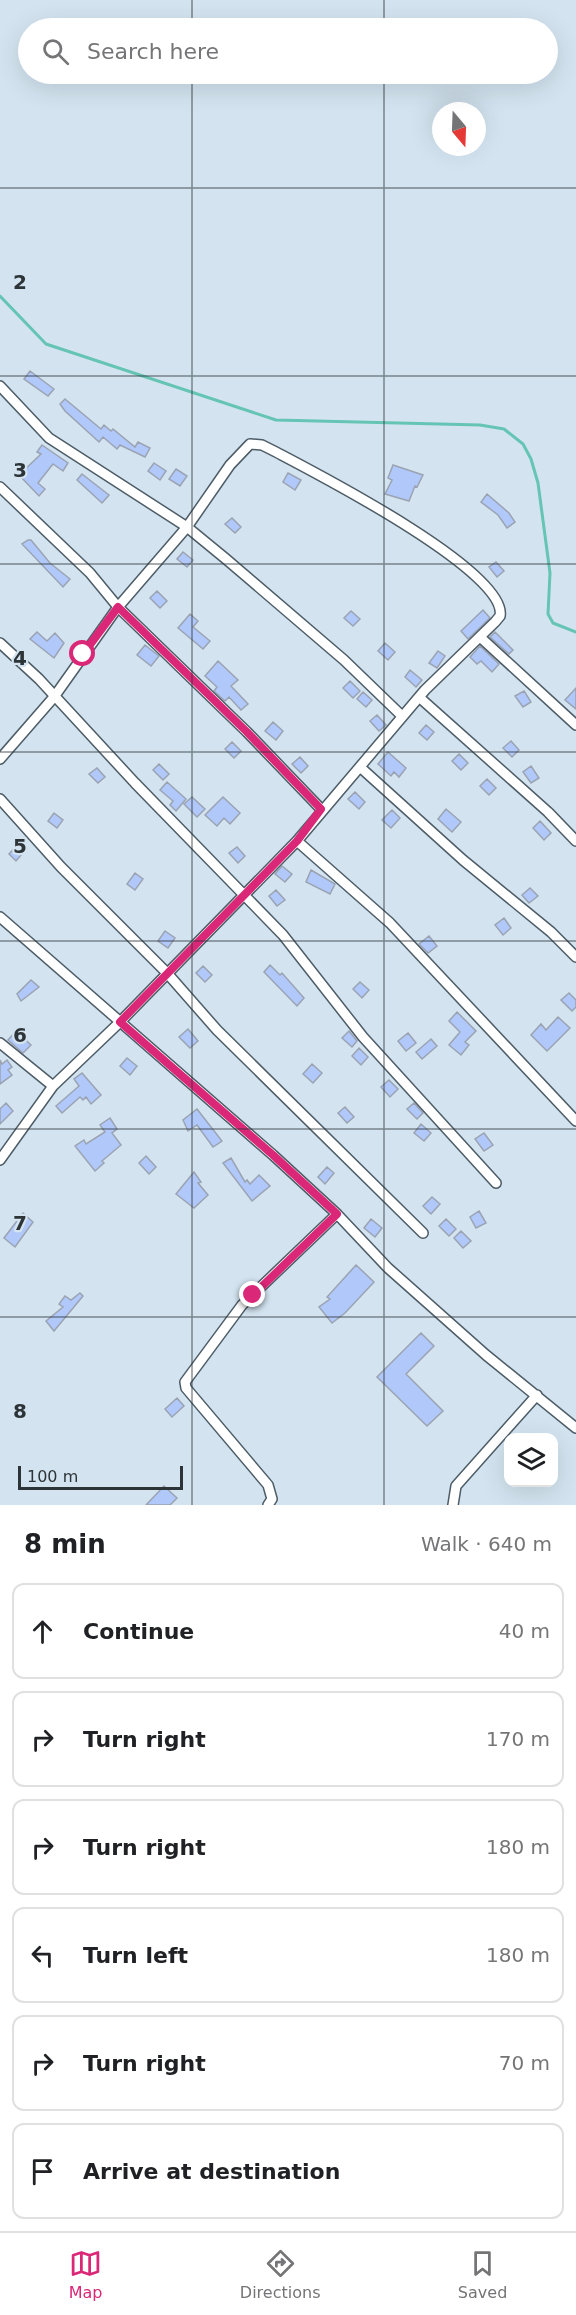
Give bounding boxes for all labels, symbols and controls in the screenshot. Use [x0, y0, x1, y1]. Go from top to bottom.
search box [18, 18, 558, 84]
icon: search [39, 35, 72, 68]
text: Search here [87, 39, 219, 64]
north arrow [432, 102, 486, 156]
text: 2 [13, 270, 27, 294]
text: 3 [13, 458, 27, 482]
route start [69, 640, 95, 666]
text: 4 [13, 646, 27, 670]
text: 5 [13, 834, 27, 858]
text: 6 [13, 1023, 27, 1047]
text: 7 [13, 1211, 27, 1235]
route end [239, 1281, 265, 1307]
text: 8 [13, 1399, 27, 1423]
map controls [504, 1433, 558, 1487]
button: layers [504, 1433, 558, 1487]
scale bar [18, 1463, 183, 1490]
text: 100 m [27, 1467, 78, 1486]
text: 8 min [24, 1529, 106, 1559]
text: Walk · 640 m [421, 1532, 552, 1556]
icon: ahead [26, 1615, 59, 1648]
text: Continue [83, 1619, 194, 1644]
text: 40 m [499, 1619, 550, 1643]
icon: right [26, 1723, 59, 1756]
text: Turn right [83, 1727, 206, 1752]
text: 170 m [486, 1727, 550, 1751]
icon: right [26, 1831, 59, 1864]
text: Turn right [83, 1835, 206, 1860]
text: 180 m [486, 1835, 550, 1859]
icon: left [26, 1939, 59, 1972]
text: Turn left [83, 1943, 188, 1968]
text: 180 m [486, 1943, 550, 1967]
icon: right [26, 2047, 59, 2080]
text: Turn right [83, 2051, 206, 2076]
text: 70 m [499, 2051, 550, 2075]
icon: arrive [26, 2155, 59, 2188]
text: Arrive at destination [83, 2159, 340, 2184]
tab: Map [69, 2247, 102, 2302]
tab: Directions [240, 2247, 320, 2302]
tab: Saved [458, 2247, 507, 2302]

